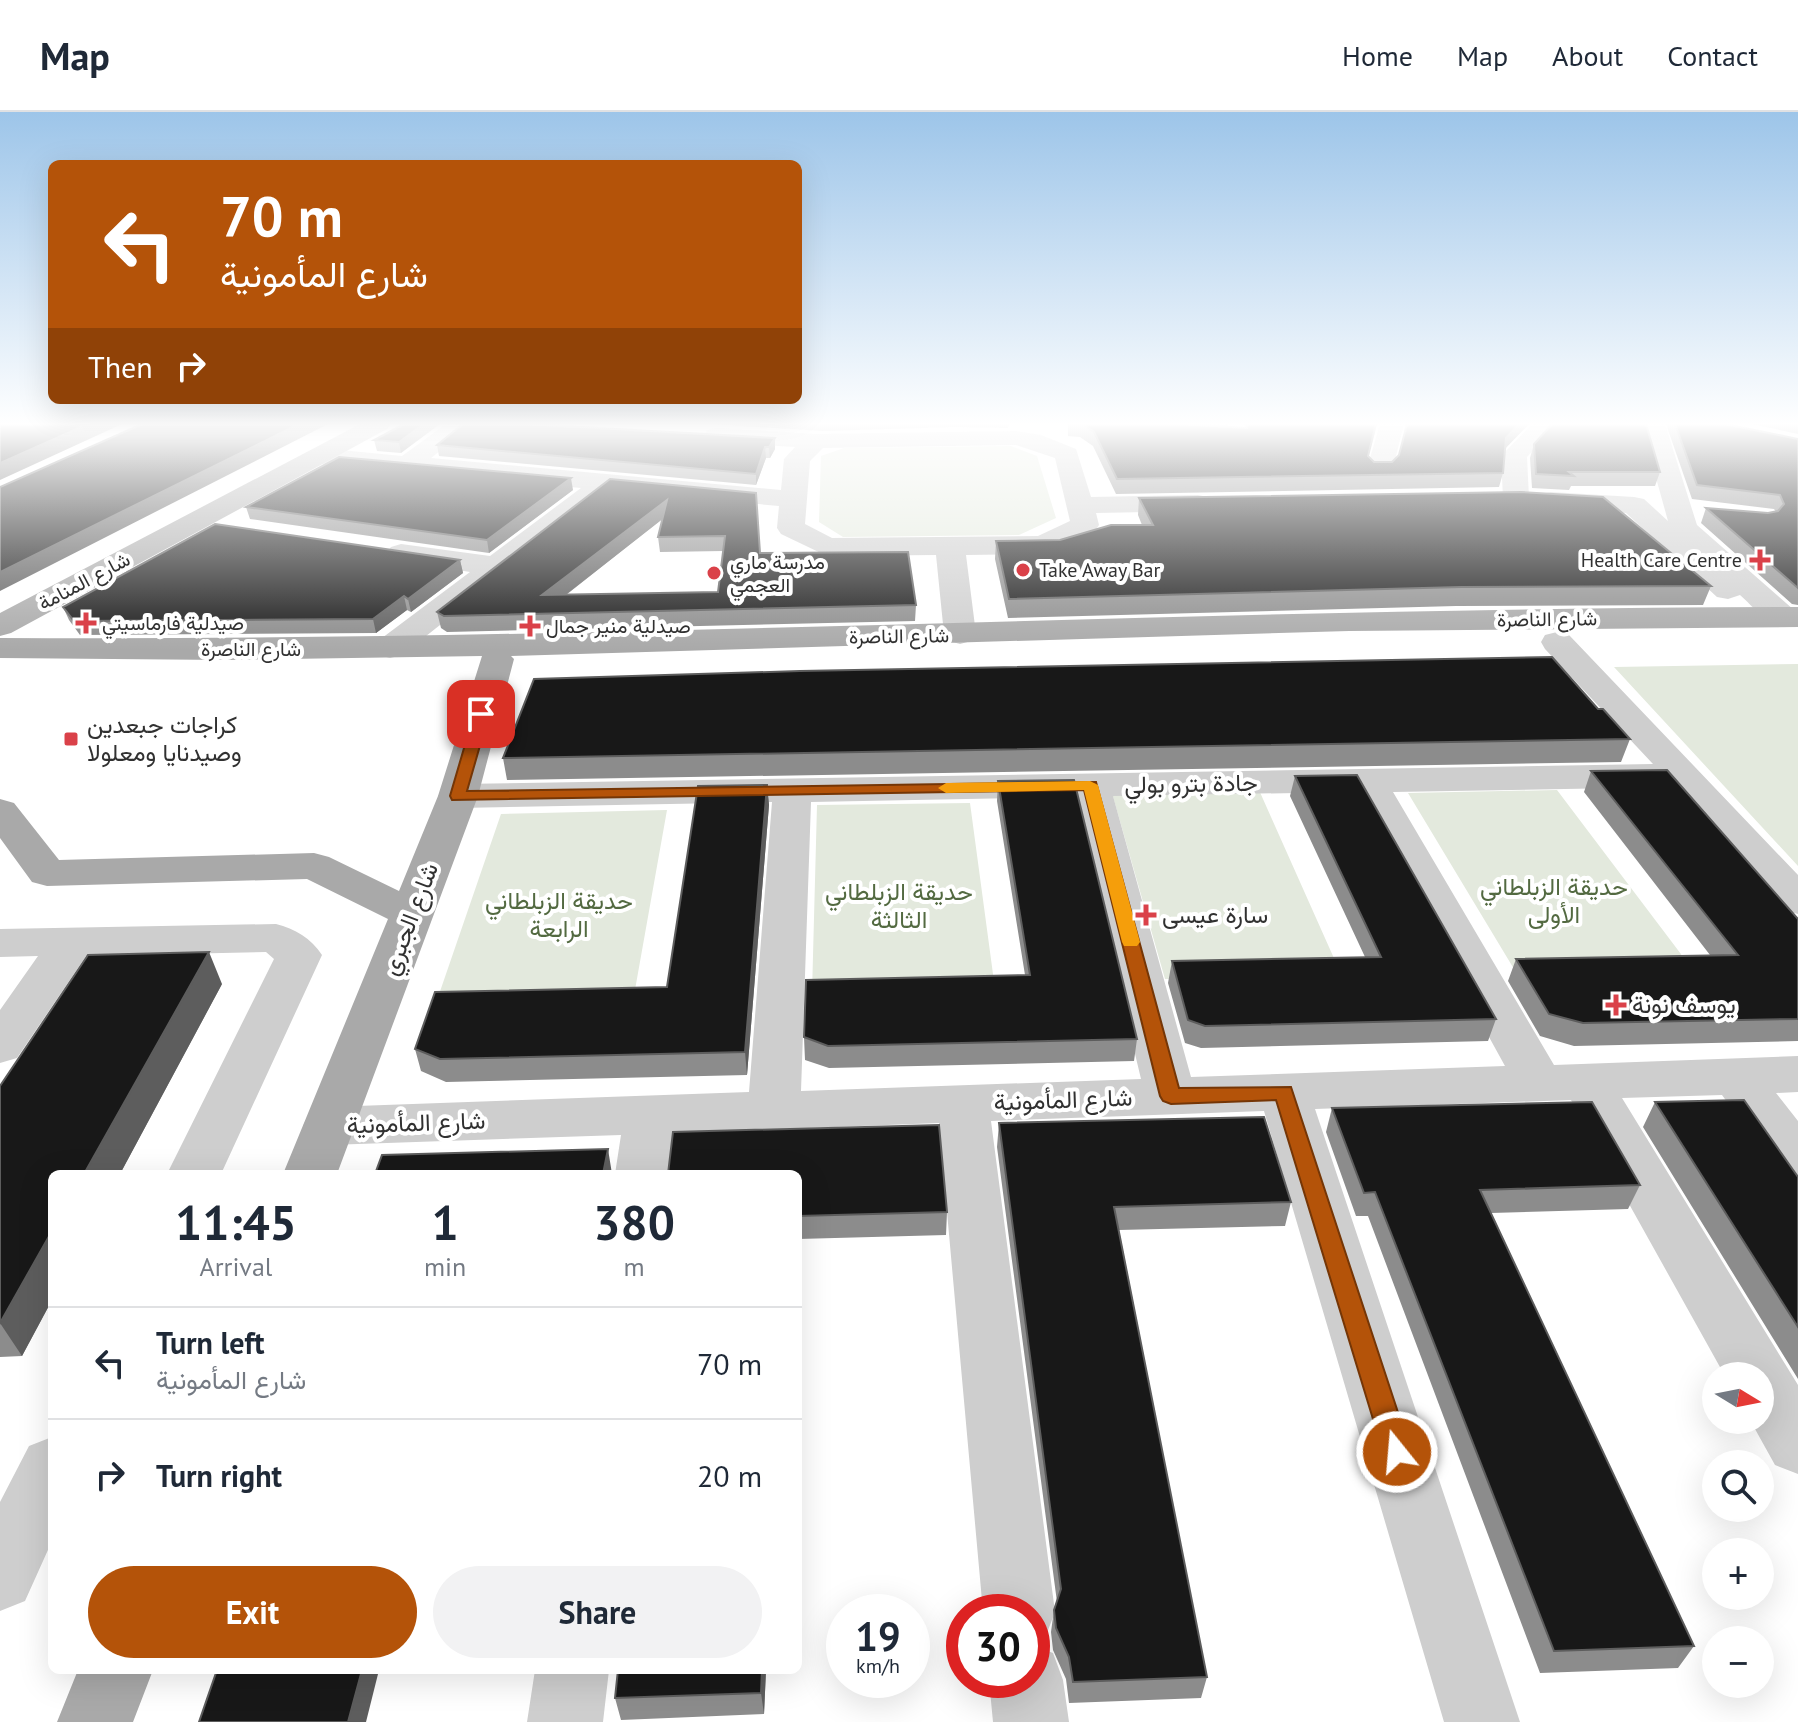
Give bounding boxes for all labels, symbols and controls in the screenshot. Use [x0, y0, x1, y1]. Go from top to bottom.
text: Map [40, 31, 110, 80]
text: Home [1342, 37, 1413, 74]
text: Map [1457, 37, 1508, 74]
text: About [1552, 37, 1623, 74]
text: Contact [1667, 37, 1758, 74]
text: 70 m [220, 180, 343, 252]
icon: left [88, 192, 192, 296]
text: شارع المأمونية [220, 250, 428, 297]
icon: right [169, 344, 213, 388]
text: Then [88, 347, 153, 386]
street label: شارع المنامة [34, 546, 135, 617]
place label: Health Care Centre [1581, 547, 1742, 573]
place label: مدرسة ماري العجمي [730, 549, 825, 602]
marker: Health Care Centre [1749, 549, 1771, 571]
place label: Take Away Bar [1039, 557, 1161, 583]
marker: Take Away Bar [1014, 561, 1032, 579]
marker: مدرسة ماري العجمي [705, 564, 723, 582]
street label: شارع الناصرة [1497, 605, 1597, 634]
place label: صيدلية فارماسيتي [102, 610, 244, 640]
place label: صيدلية منير جمال [546, 613, 691, 639]
marker: صيدلية فارماسيتي [77, 614, 95, 632]
marker: صيدلية منير جمال [521, 617, 539, 635]
street label: شارع الناصرة [849, 622, 949, 651]
street label: شارع الناصرة [201, 636, 301, 663]
pin [447, 680, 515, 748]
icon: arrive [459, 692, 503, 736]
place label: كراجات جبعدين وصيدنايا ومعلولا [87, 709, 242, 768]
marker: كراجات جبعدين وصيدنايا ومعلولا [62, 730, 80, 748]
street label: جادة بترو بولي [1124, 767, 1258, 804]
street label: شارع الجبري [374, 858, 449, 981]
park label: حديقة الزبلطاني الأولى [1480, 871, 1628, 930]
park label: حديقة الزبلطاني الثالثة [825, 876, 973, 935]
park label: حديقة الزبلطاني الرابعة [485, 885, 633, 944]
place label: سارة عيسى [1162, 899, 1268, 930]
marker: سارة عيسى [1137, 906, 1155, 924]
place label: يوسف نونة [1632, 989, 1736, 1020]
marker: يوسف نونة [1607, 996, 1625, 1014]
street label: شارع المأمونية [993, 1082, 1133, 1118]
street label: شارع المأمونية [346, 1105, 486, 1141]
text: 11:45 [175, 1191, 297, 1253]
text: 1 [431, 1191, 459, 1253]
text: 380 [593, 1191, 675, 1253]
text: Arrival [200, 1250, 272, 1283]
text: min [424, 1250, 466, 1283]
text: m [624, 1250, 645, 1283]
text: Turn left [156, 1323, 264, 1362]
icon: left [88, 1341, 132, 1385]
text: 70 m [697, 1344, 762, 1383]
north arrow [1702, 1362, 1774, 1434]
map controls [1702, 1362, 1774, 1698]
text: شارع المأمونية [156, 1363, 306, 1396]
position arrow [1355, 1410, 1439, 1494]
button: search [1702, 1450, 1774, 1522]
icon: right [88, 1453, 132, 1497]
text: Turn right [156, 1456, 282, 1495]
text: 20 m [697, 1456, 762, 1495]
button: + [1702, 1538, 1774, 1610]
button: Exit [88, 1566, 417, 1658]
button: Share [433, 1566, 762, 1658]
speed limit sign: 30 [946, 1594, 1050, 1698]
text: 19 [855, 1610, 901, 1662]
button: − [1702, 1626, 1774, 1698]
text: km/h [856, 1653, 900, 1679]

